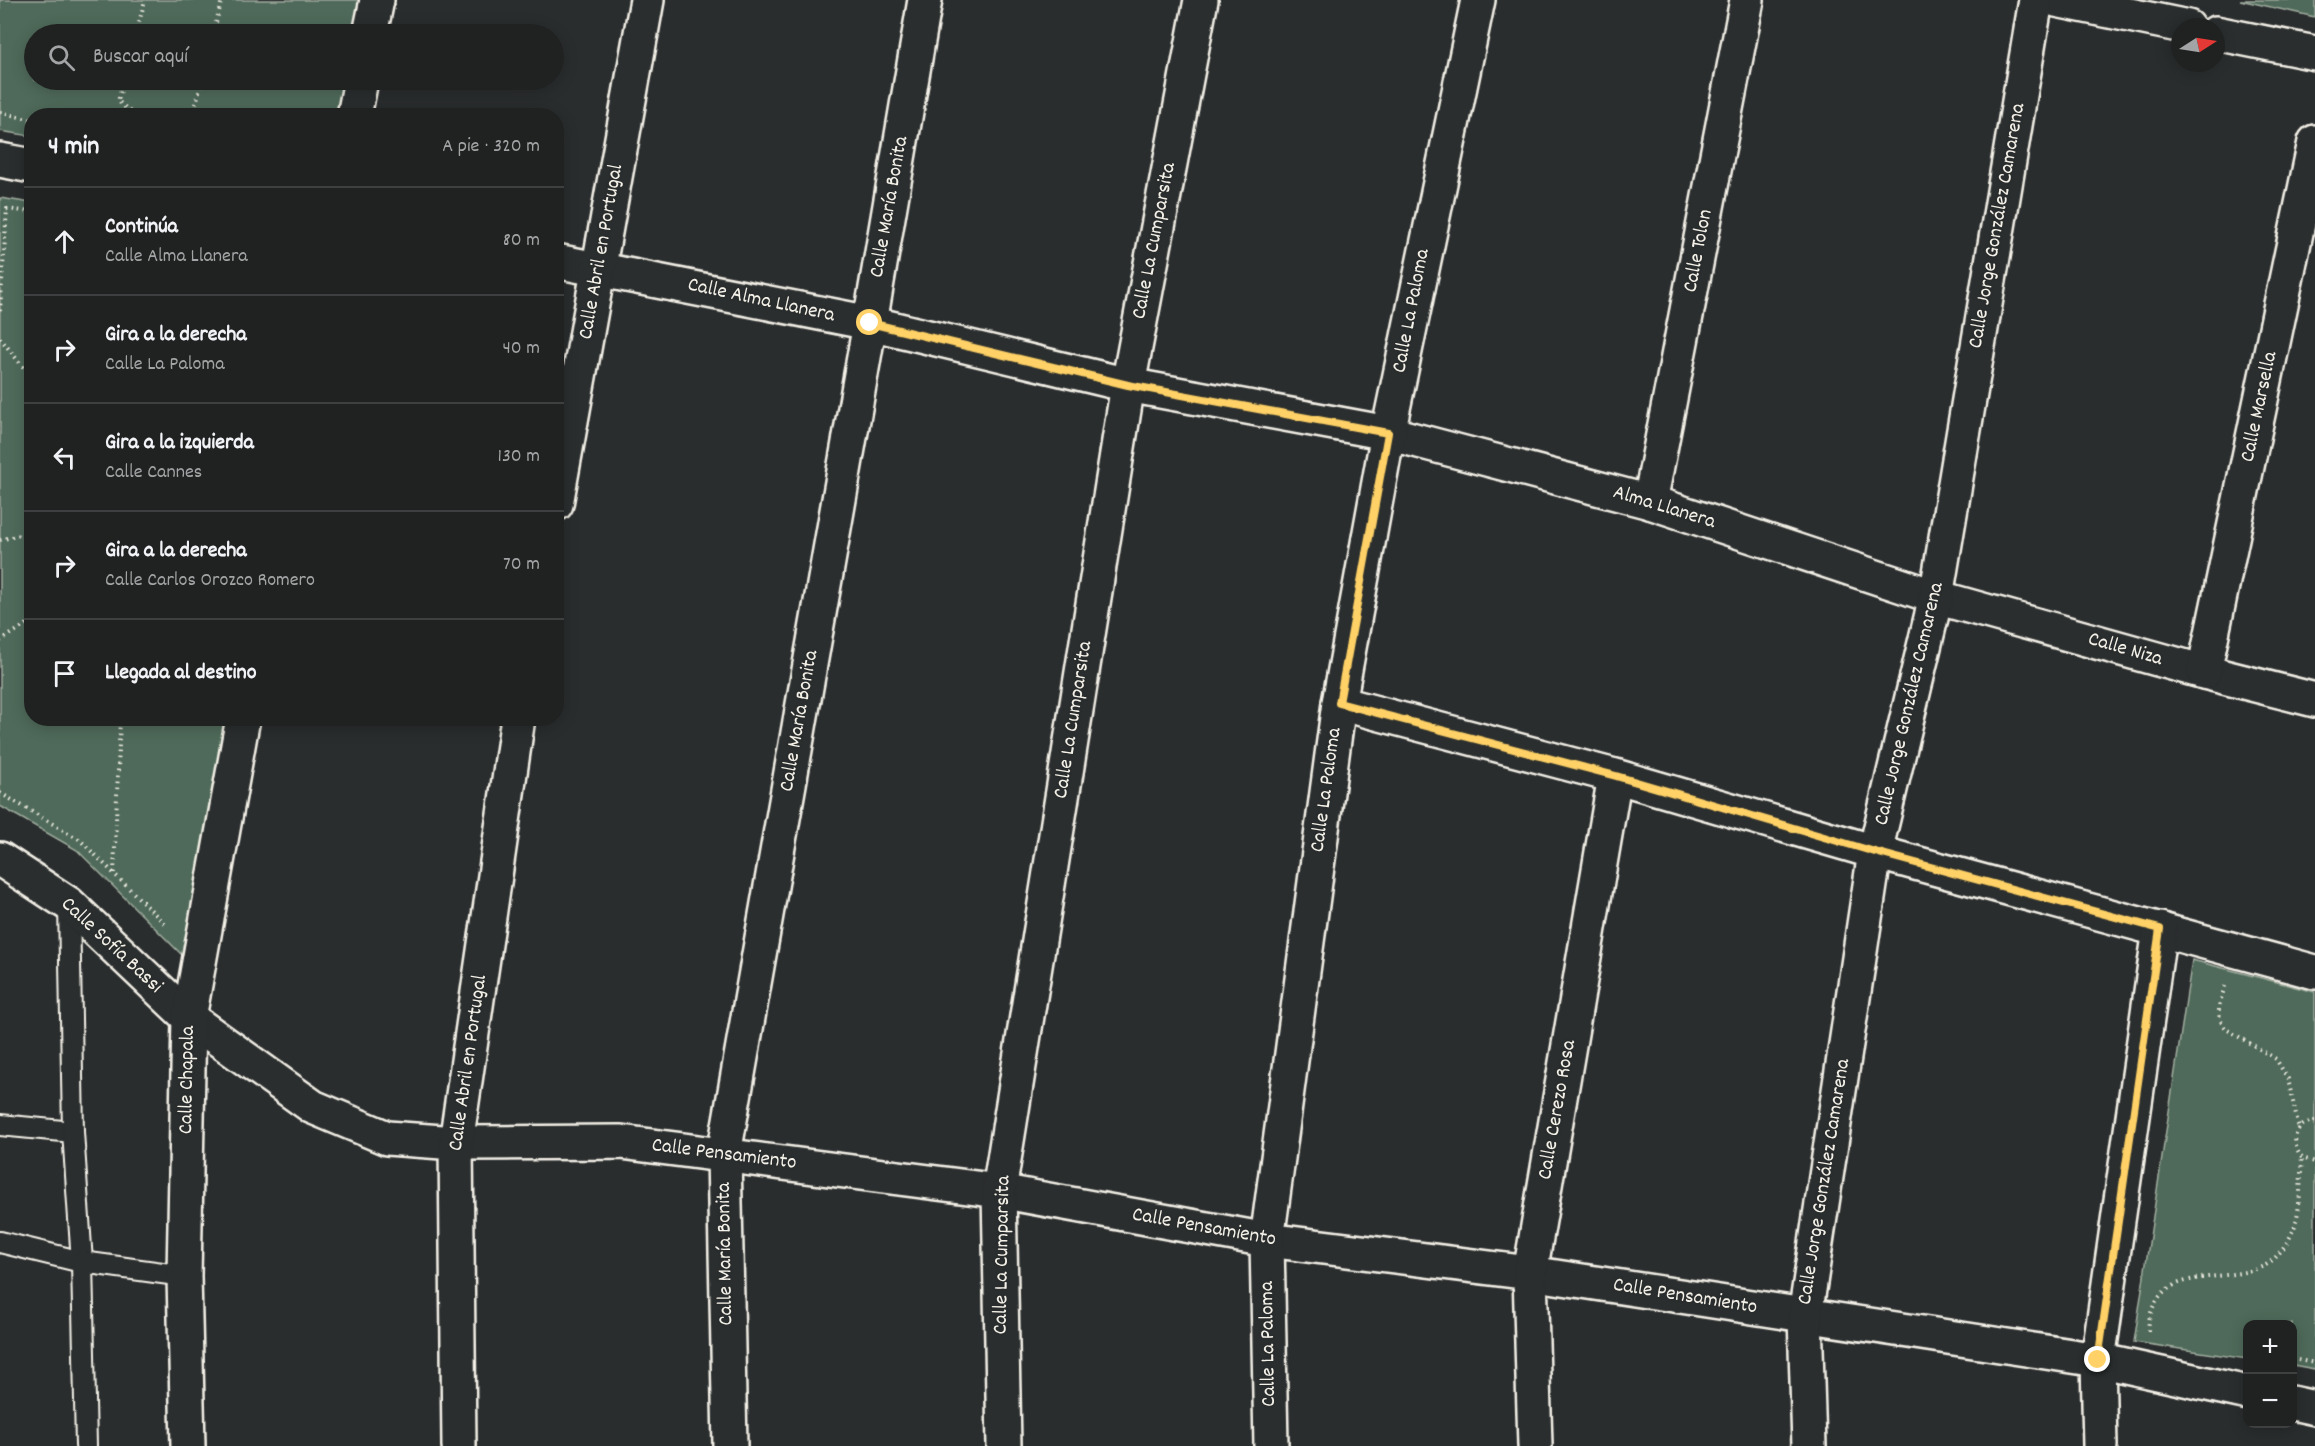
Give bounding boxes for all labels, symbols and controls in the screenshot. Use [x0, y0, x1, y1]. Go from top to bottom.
north arrow [2171, 18, 2225, 72]
search box [24, 24, 564, 90]
icon: search [45, 41, 78, 74]
text: Buscar aquí [93, 42, 188, 73]
street label: Calle Jorge González Camarena [1962, 100, 2035, 351]
text: 4 min [48, 129, 99, 166]
text: A pie · 320 m [442, 133, 540, 161]
street label: Calle María Bonita [863, 133, 917, 280]
street label: Calle La Cumparsita [1125, 159, 1185, 322]
street label: Calle Abril en Portugal [572, 162, 632, 342]
street label: Calle Tolon [1676, 207, 1722, 295]
text: Continúa [105, 212, 178, 243]
icon: ahead [48, 225, 81, 258]
text: 80 m [503, 227, 540, 255]
text: Calle Alma Llanera [105, 243, 248, 271]
street label: Calle La Paloma [1385, 245, 1439, 375]
street label: Calle Alma Llanera [685, 271, 839, 331]
route start [856, 309, 882, 335]
text: Gira a la derecha [105, 320, 247, 351]
icon: right [48, 333, 81, 366]
text: 40 m [502, 335, 540, 363]
street label: Calle Marsella [2234, 348, 2287, 465]
text: Calle La Paloma [105, 351, 225, 379]
text: Gira a la izquierda [105, 428, 254, 459]
icon: left [48, 441, 81, 474]
text: 130 m [498, 443, 540, 471]
text: Calle Cannes [105, 459, 202, 487]
street label: Alma Llanera [1609, 478, 1720, 538]
text: Gira a la derecha [105, 536, 247, 567]
icon: right [48, 549, 81, 582]
text: 70 m [503, 551, 540, 579]
text: Calle Carlos Orozco Romero [105, 567, 315, 595]
street label: Calle Jorge González Camarena [1867, 578, 1953, 828]
street label: Calle Niza [2084, 625, 2167, 675]
street label: Calle La Cumparsita [1047, 638, 1101, 801]
street label: Calle María Bonita [773, 647, 827, 794]
icon: arrive [48, 657, 81, 690]
text: Llegada al destino [105, 658, 257, 689]
street label: Calle La Paloma [1303, 725, 1351, 854]
street label: Calle Sofía Bassi [53, 891, 169, 1001]
street label: Calle Abril en Portugal [442, 973, 496, 1153]
street label: Calle Chapala [172, 1024, 204, 1135]
street label: Calle Cerezo Rosa [1531, 1037, 1585, 1182]
street label: Calle Jorge González Camarena [1791, 1056, 1859, 1307]
street label: Calle Pensamiento [650, 1131, 798, 1179]
street label: Calle La Cumparsita [987, 1174, 1019, 1335]
street label: Calle María Bonita [710, 1181, 742, 1326]
street label: Calle Pensamiento [1130, 1201, 1278, 1255]
street label: Calle Pensamiento [1611, 1271, 1759, 1323]
street label: Calle La Paloma [1253, 1280, 1285, 1407]
map controls [2243, 1320, 2297, 1428]
button: + [2243, 1320, 2297, 1374]
route end [2084, 1346, 2110, 1372]
button: − [2243, 1374, 2297, 1428]

